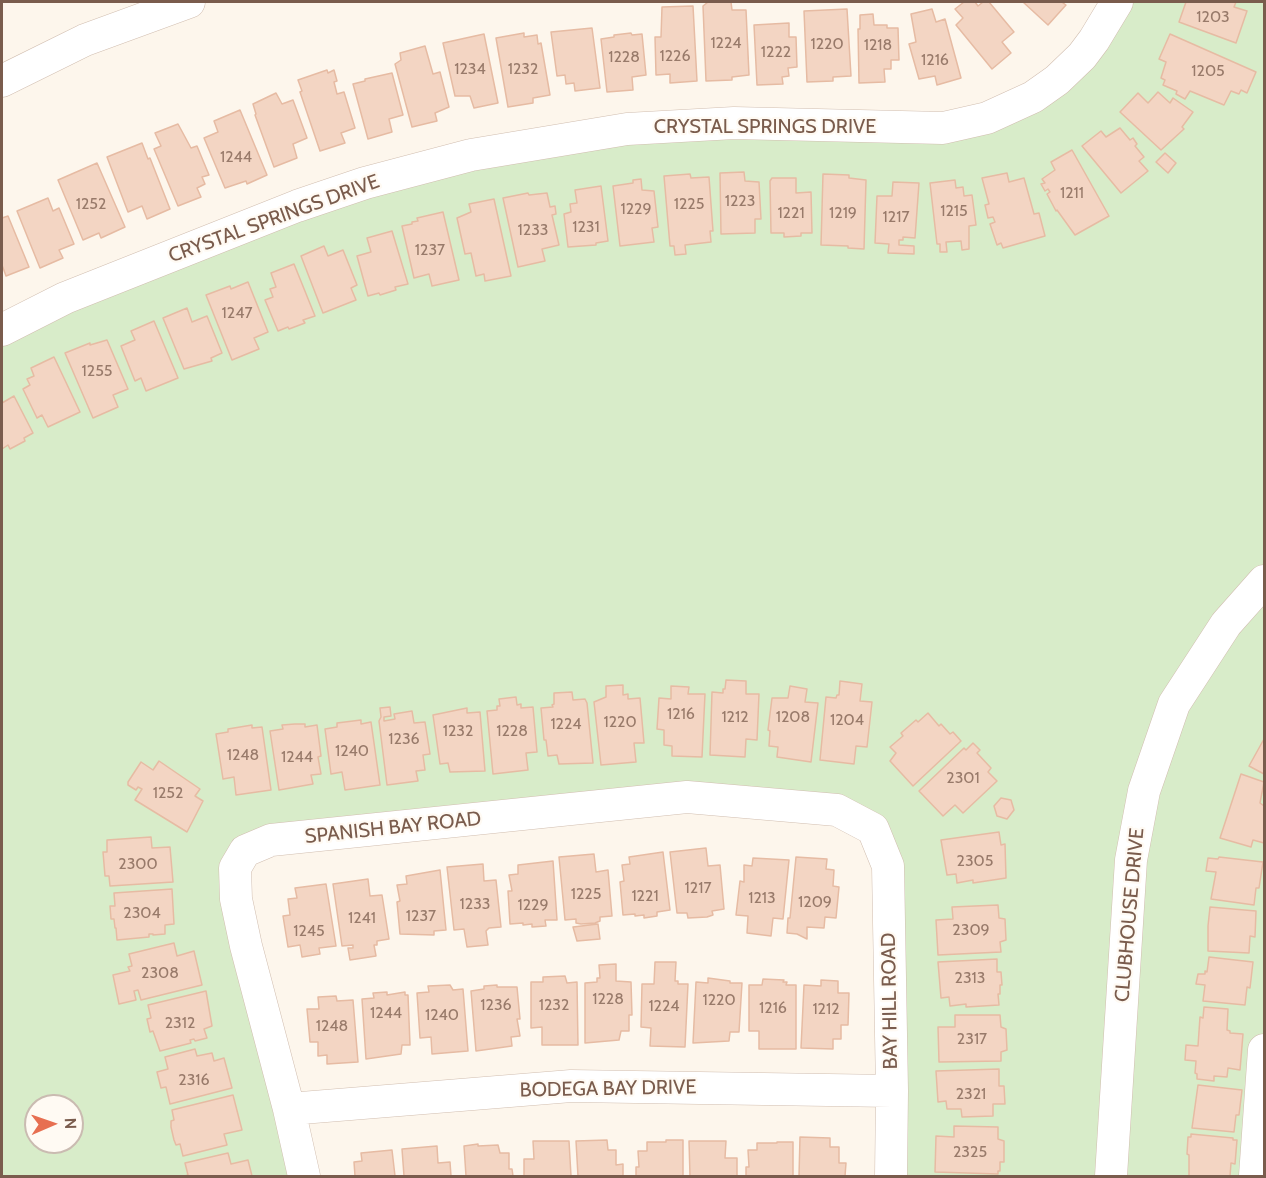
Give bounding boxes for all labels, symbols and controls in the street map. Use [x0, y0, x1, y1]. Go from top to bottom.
house number: 1203 [1196, 7, 1230, 27]
house number: 1224 [710, 33, 742, 53]
house number: 1220 [810, 34, 844, 54]
house number: 1218 [864, 35, 892, 55]
house number: 1222 [761, 42, 791, 62]
house number: 1226 [659, 46, 691, 66]
house number: 1228 [608, 47, 640, 67]
house number: 1216 [921, 50, 949, 70]
house number: 1234 [454, 59, 486, 79]
house number: 1232 [508, 59, 538, 79]
house number: 1205 [1191, 61, 1225, 81]
street label: CRYSTAL SPRINGS DRIVE [654, 115, 876, 139]
house number: 1244 [220, 147, 252, 167]
street label: CRYSTAL SPRINGS DRIVE [165, 170, 383, 268]
house number: 1211 [1060, 183, 1084, 203]
house number: 1223 [725, 191, 755, 211]
house number: 1252 [76, 194, 106, 214]
house number: 1225 [674, 194, 704, 214]
house number: 1229 [620, 199, 652, 219]
house number: 1215 [940, 201, 968, 221]
house number: 1221 [777, 203, 805, 223]
house number: 1219 [829, 203, 857, 223]
house number: 1217 [883, 207, 909, 227]
house number: 1231 [572, 217, 600, 237]
house number: 1233 [518, 220, 548, 240]
house number: 1237 [415, 240, 445, 260]
house number: 1247 [222, 303, 252, 323]
house number: 1255 [82, 361, 112, 381]
house number: 1216 [667, 704, 695, 724]
house number: 1212 [721, 707, 749, 727]
house number: 1208 [776, 707, 810, 727]
house number: 1204 [830, 710, 864, 730]
house number: 1220 [603, 712, 637, 732]
house number: 1224 [550, 714, 582, 734]
house number: 1232 [443, 721, 473, 741]
house number: 1228 [496, 721, 528, 741]
house number: 1236 [388, 729, 420, 749]
house number: 1240 [335, 741, 369, 761]
house number: 1248 [227, 745, 259, 765]
house number: 1244 [281, 747, 313, 767]
house number: 2301 [946, 768, 980, 788]
house number: 1252 [153, 783, 183, 803]
street label: SPANISH BAY ROAD [304, 807, 482, 849]
street label: CLUBHOUSE DRIVE [1110, 827, 1150, 1003]
house number: 2305 [957, 851, 993, 871]
house number: 2300 [118, 854, 158, 874]
house number: 1217 [685, 878, 711, 898]
house number: 1225 [571, 884, 601, 904]
house number: 1221 [631, 886, 659, 906]
house number: 1213 [748, 888, 776, 908]
house number: 1209 [798, 892, 832, 912]
house number: 1233 [460, 894, 490, 914]
house number: 1229 [517, 895, 549, 915]
house number: 2304 [123, 903, 161, 923]
house number: 1237 [406, 906, 436, 926]
house number: 1241 [348, 908, 376, 928]
house number: 2309 [952, 920, 990, 940]
house number: 1245 [293, 921, 325, 941]
street label: BAY HILL ROAD [877, 932, 903, 1070]
house number: 2308 [141, 963, 179, 983]
house number: 2313 [955, 968, 985, 988]
house number: 1228 [592, 989, 624, 1009]
house number: 1220 [702, 990, 736, 1010]
house number: 1236 [480, 995, 512, 1015]
house number: 1232 [539, 995, 569, 1015]
house number: 1224 [648, 996, 680, 1016]
house number: 1216 [759, 998, 787, 1018]
house number: 1212 [812, 999, 840, 1019]
house number: 1244 [370, 1003, 402, 1023]
house number: 1240 [425, 1005, 459, 1025]
house number: 2312 [165, 1013, 195, 1033]
house number: 1248 [316, 1016, 348, 1036]
house number: 2317 [957, 1029, 987, 1049]
house number: 2316 [178, 1070, 210, 1090]
street label: BODEGA BAY DRIVE [519, 1075, 697, 1103]
house number: 2321 [956, 1084, 986, 1104]
north arrow [24, 1094, 84, 1154]
text: N [61, 1117, 80, 1129]
house number: 2325 [953, 1142, 987, 1162]

